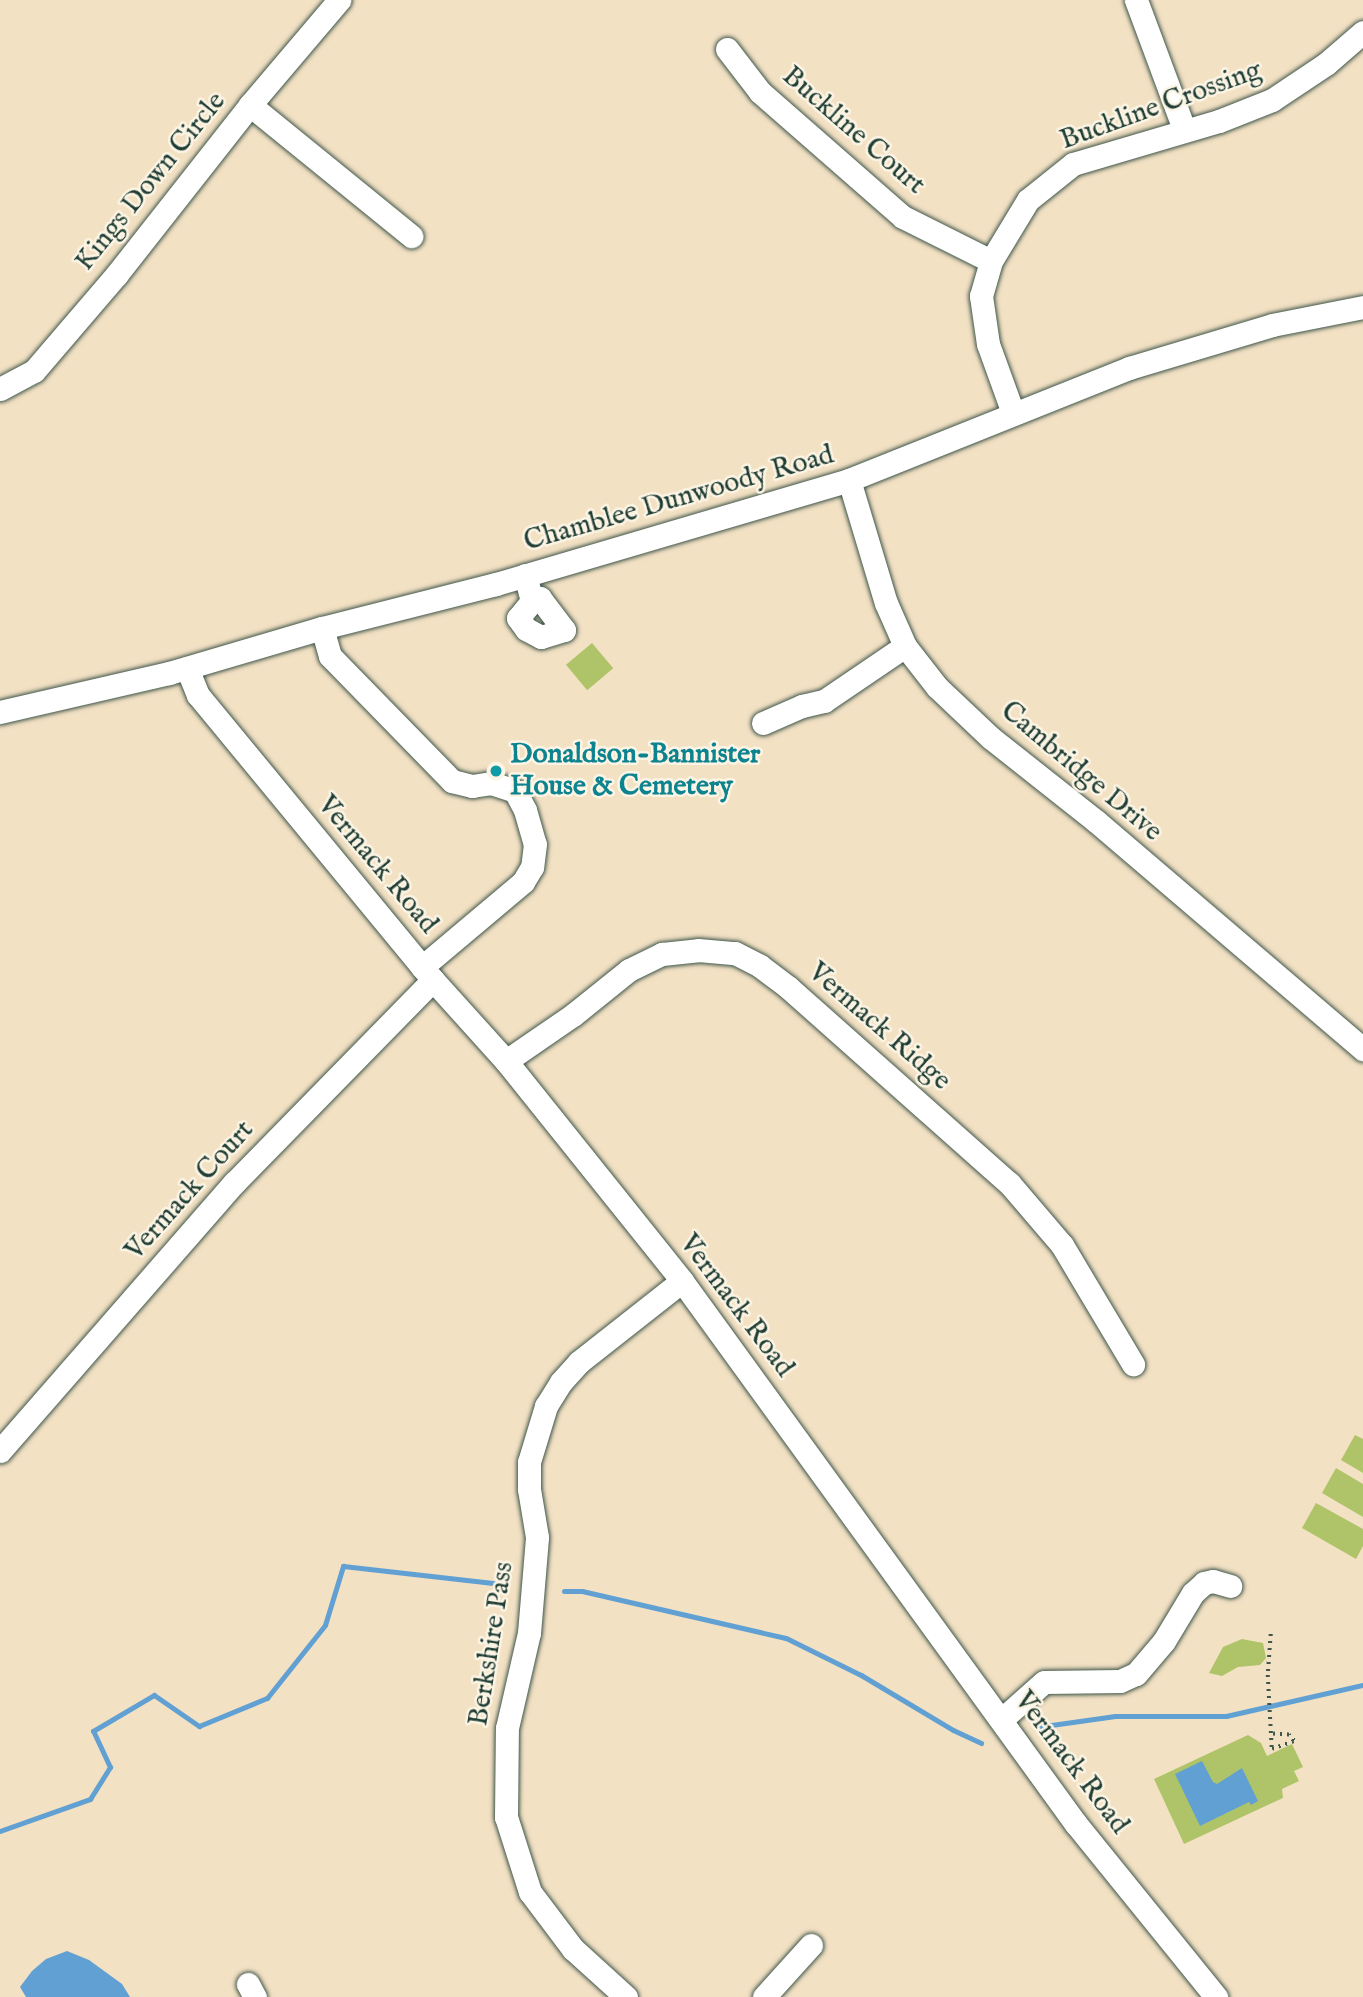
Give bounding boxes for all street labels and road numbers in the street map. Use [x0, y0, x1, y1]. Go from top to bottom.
street label: Buckline Crossing [1056, 54, 1266, 158]
street label: Buckline Court [775, 60, 931, 202]
street label: Kings Down Circle [69, 86, 233, 278]
street label: Chamblee Dunwoody Road [520, 439, 838, 559]
street label: Cambridge Drive [993, 695, 1169, 849]
street label: Vermack Road [309, 789, 445, 941]
street label: Vermack Ridge [801, 956, 957, 1098]
street label: Vermack Court [119, 1114, 261, 1268]
street label: Vermack Road [671, 1228, 801, 1384]
street label: Berkshire Pass [462, 1559, 522, 1729]
street label: Vermack Road [1006, 1685, 1136, 1841]

